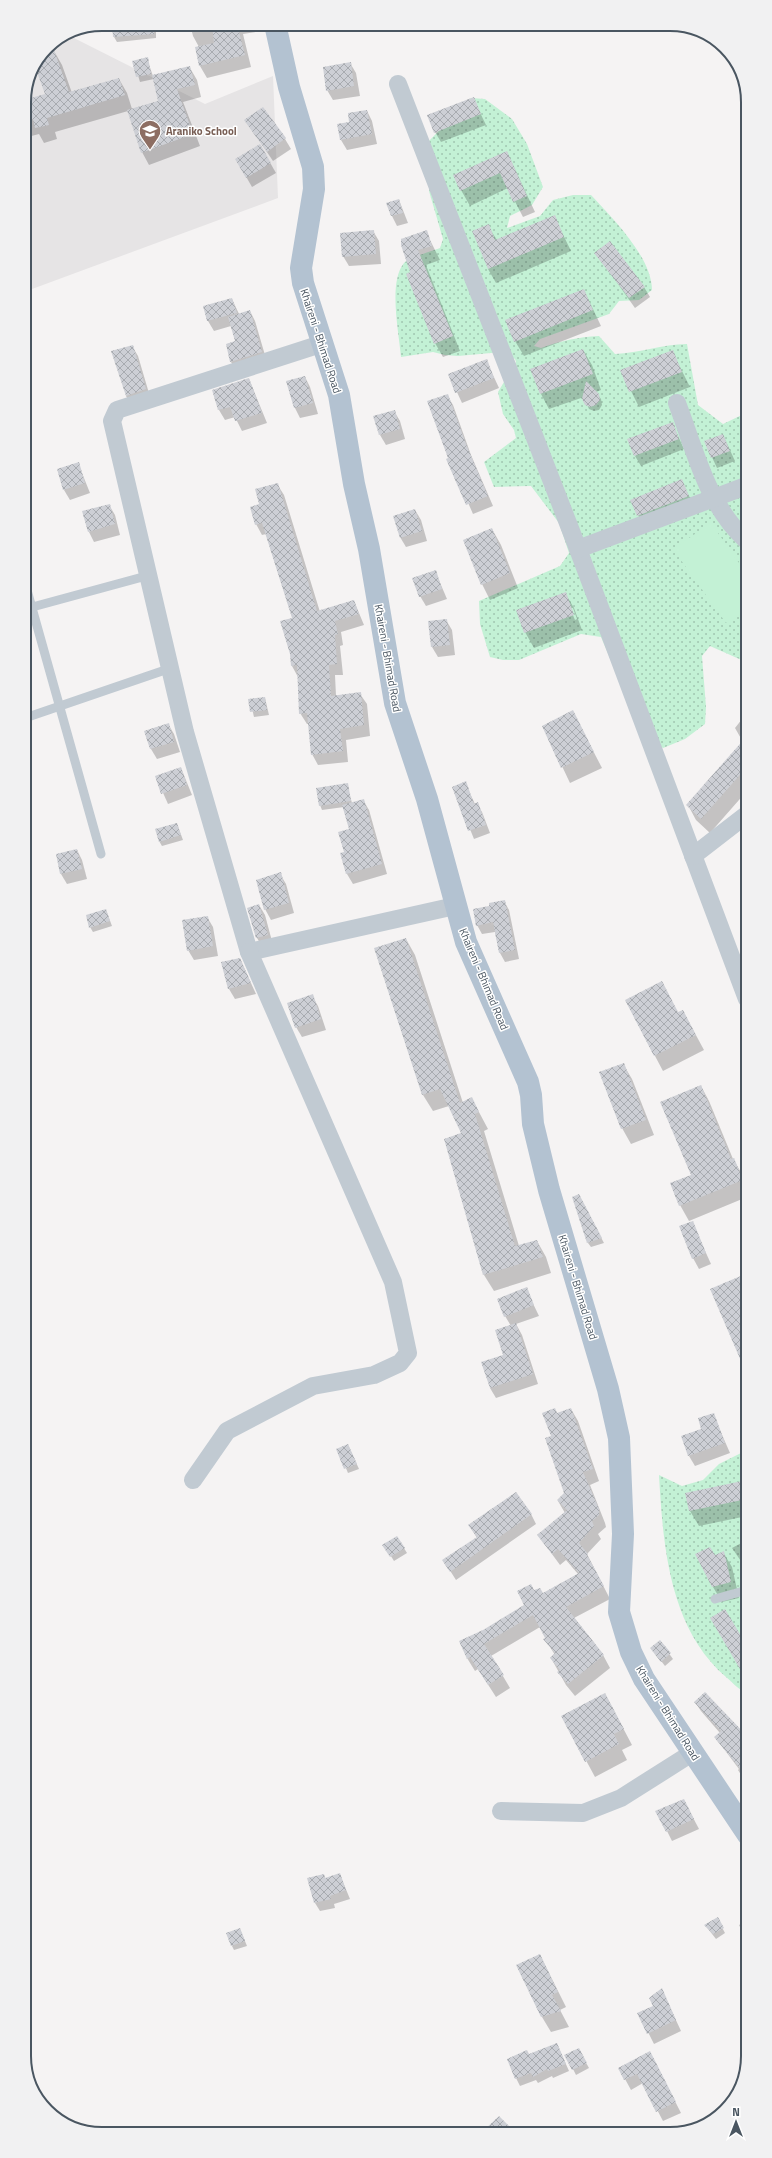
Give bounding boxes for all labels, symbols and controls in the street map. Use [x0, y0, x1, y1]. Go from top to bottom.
school or university icon: Araniko School [137, 118, 163, 151]
place label: Araniko School [166, 123, 237, 139]
street label: Khaireni - Bhimad Road [297, 287, 346, 396]
street label: Khaireni - Bhimad Road [371, 603, 405, 713]
street label: Khaireni - Bhimad Road [455, 926, 513, 1033]
street label: Khaireni - Bhimad Road [554, 1232, 602, 1342]
street label: Khaireni - Bhimad Road [632, 1662, 704, 1764]
north arrow [716, 2102, 756, 2142]
text: N [732, 2104, 740, 2120]

